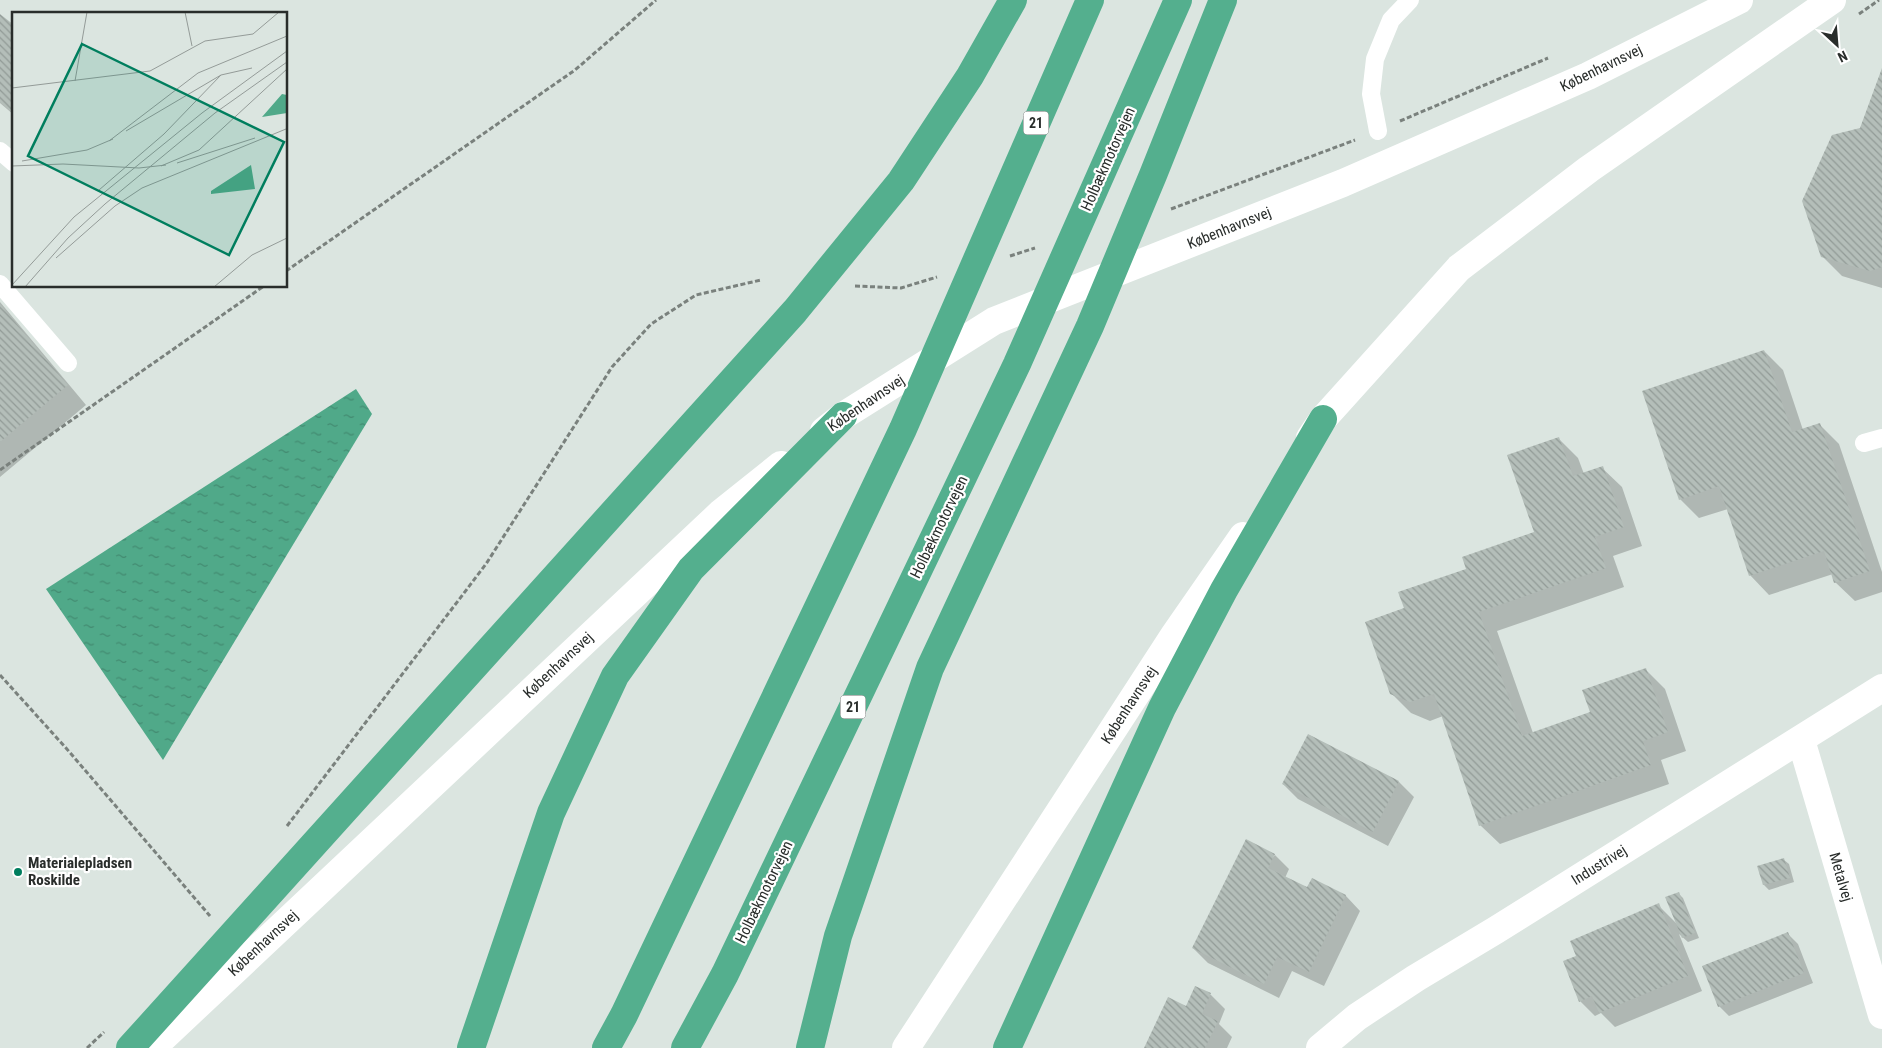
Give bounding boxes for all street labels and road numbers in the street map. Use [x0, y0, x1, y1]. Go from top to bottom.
street label: Københavnsvej [1557, 40, 1645, 96]
street label: Holbækmotorvejen [1077, 104, 1139, 214]
road number: 21 [1024, 112, 1048, 134]
street label: Københavnsvej [1184, 203, 1274, 253]
street label: Københavnsvej [824, 371, 908, 435]
street label: Holbækmotorvejen [906, 473, 972, 581]
street label: Københavnsvej [519, 628, 597, 702]
street label: Københavnsvej [1097, 663, 1161, 747]
road number: 21 [840, 696, 866, 719]
street label: Holbækmotorvejen [731, 838, 797, 946]
street label: Industrivej [1568, 841, 1630, 889]
street label: Metalvej [1825, 850, 1857, 904]
street label: Københavnsvej [224, 906, 302, 980]

